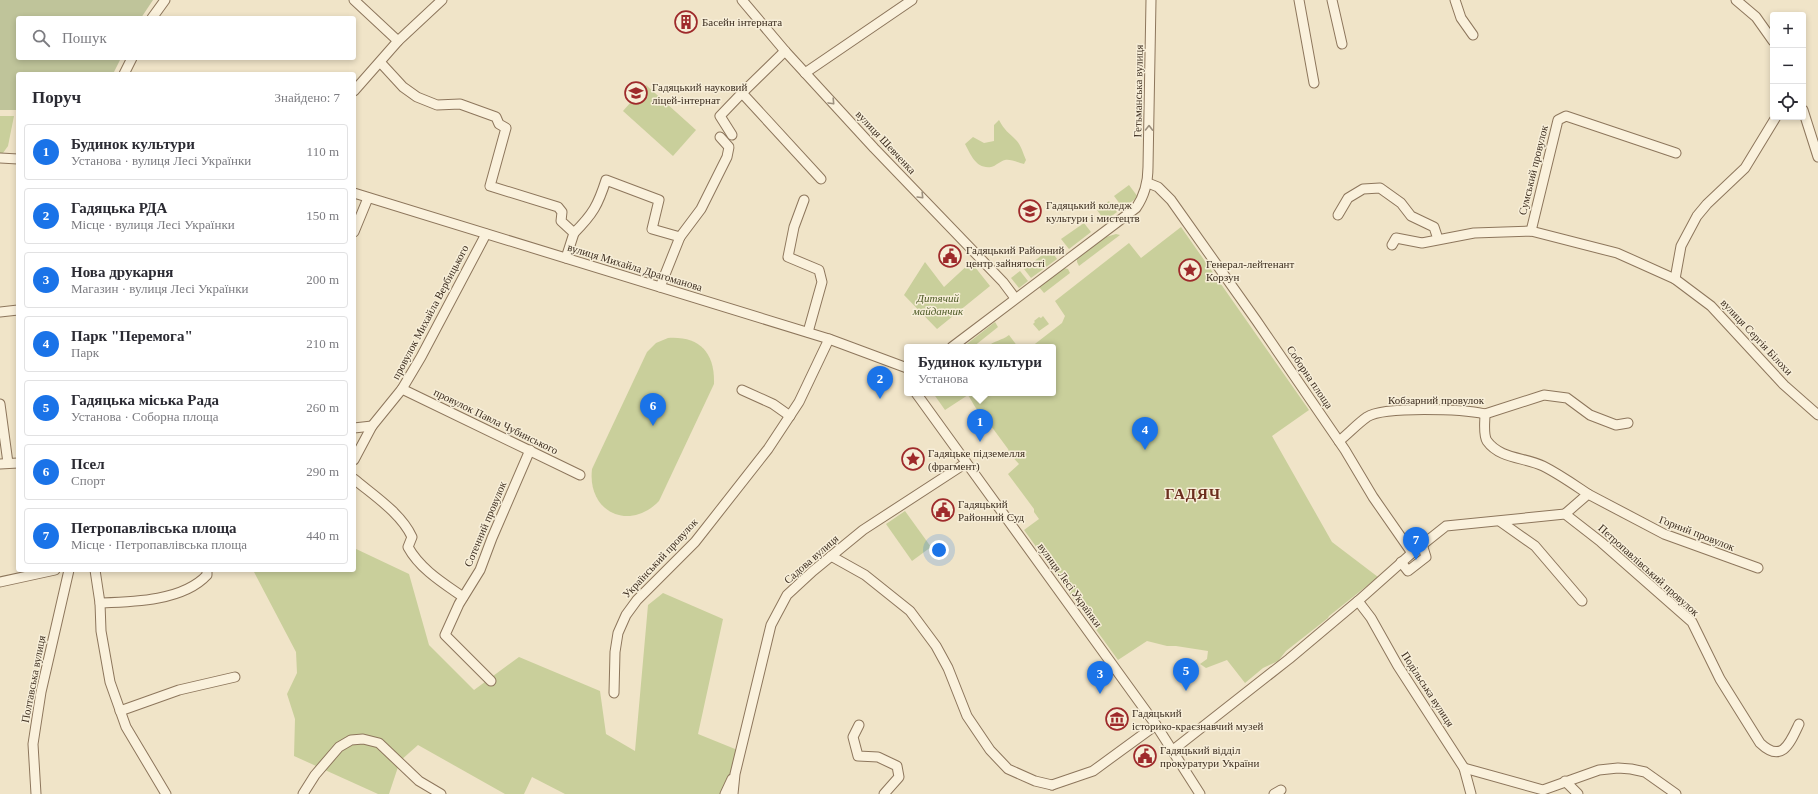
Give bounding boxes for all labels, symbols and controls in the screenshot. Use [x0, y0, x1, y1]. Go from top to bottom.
building icon: Басейн інтерната [673, 9, 699, 35]
map controls [1770, 12, 1806, 120]
button: + [1770, 12, 1806, 48]
search box [16, 16, 356, 60]
place label: Басейн інтерната [702, 16, 782, 28]
icon: search [30, 27, 52, 49]
text: Пошук [62, 30, 107, 46]
street label: Гетьманська вулиця [1131, 45, 1145, 137]
button: − [1770, 48, 1806, 84]
school or university icon: Гадяцький науковий ліцей-інтернат [623, 80, 649, 106]
place label: Гадяцький науковий ліцей-інтернат [652, 81, 747, 106]
button: locate [1770, 84, 1806, 120]
text: Поруч [32, 88, 81, 107]
text: Знайдено: 7 [275, 90, 340, 105]
one-way arrow [827, 97, 834, 105]
street label: вулиця Шевченка [854, 108, 918, 176]
street label: Сумський провулок [1516, 123, 1550, 216]
one-way arrow [1145, 125, 1153, 131]
text: Будинок культури [71, 136, 195, 152]
text: 1 [43, 144, 49, 159]
text: 110 m [307, 144, 339, 159]
text: Установа · вулиця Лесі Українки [71, 153, 251, 168]
one-way arrow [916, 191, 924, 199]
school or university icon: Гадяцький коледж культури і мистецтв [1017, 198, 1043, 224]
place label: Гадяцький коледж культури і мистецтв [1046, 199, 1140, 224]
text: Гадяцька РДА [71, 200, 167, 216]
text: 2 [43, 208, 49, 223]
text: 150 m [306, 208, 339, 223]
text: Місце · вулиця Лесі Українки [71, 217, 235, 232]
street label: вулиця Михайла Драгоманова [566, 241, 704, 293]
street label: провулок Михайла Вербицького [389, 242, 471, 381]
public building icon: Гадяцький Районний центр зайнятості [937, 243, 963, 269]
place label: Гадяцький Районний центр зайнятості [966, 244, 1064, 269]
place icon: Генерал-лейтенант Корзун [1177, 257, 1203, 283]
place label: Генерал-лейтенант Корзун [1206, 258, 1294, 283]
text: Нова друкарня [71, 264, 173, 280]
text: 3 [43, 272, 49, 287]
text: 200 m [306, 272, 339, 287]
text: Магазин · вулиця Лесі Українки [71, 281, 249, 296]
park label: Дитячий майданчик [912, 292, 964, 317]
street label: вулиця Сергія Білохи [1719, 296, 1795, 378]
text: Парк "Перемога" [71, 328, 193, 344]
text: 4 [43, 336, 49, 351]
text: 210 m [306, 336, 339, 351]
street label: Соборна площа [1285, 343, 1335, 411]
popup [904, 344, 1056, 396]
text: Парк [71, 345, 99, 360]
text: Будинок культури [918, 354, 1042, 370]
pin: 2 [867, 366, 893, 399]
text: Установа [918, 371, 968, 386]
street label: провулок Павла Чубинського [432, 386, 560, 457]
text: Гадяцька міська Рада [71, 392, 219, 408]
pin: 6 [640, 393, 666, 426]
street label: Кобзарний провулок [1388, 394, 1485, 406]
text: 5 [43, 400, 49, 415]
text: 260 m [306, 400, 339, 415]
text: Установа · Соборна площа [71, 409, 219, 424]
pin: 1 [967, 409, 993, 442]
pin: 4 [1132, 417, 1158, 450]
place icon: Гадяцьке підземелля (фрагмент) [900, 446, 926, 472]
place label: Гадяцьке підземелля (фрагмент) [928, 447, 1025, 473]
text: Псел [71, 456, 105, 472]
text: 6 [43, 464, 49, 479]
text: 290 m [306, 464, 339, 479]
text: Спорт [71, 473, 105, 488]
street label: Сотенний провулок [462, 479, 509, 569]
district label: ГАДЯЧ [1165, 486, 1221, 502]
public building icon: Гадяцький Районний Суд [930, 497, 956, 523]
place label: Гадяцький Районний Суд [958, 498, 1025, 523]
street label: Горний провулок [1658, 513, 1737, 553]
street label: Український провулок [620, 515, 700, 600]
text: Петропавлівська площа [71, 520, 237, 536]
street label: Петропавлівський провулок [1596, 522, 1702, 619]
pin: 7 [1403, 527, 1429, 560]
text: 7 [43, 528, 49, 543]
text: 440 m [306, 528, 339, 543]
street label: Садова вулиця [781, 532, 841, 586]
text: Місце · Петропавлівська площа [71, 537, 247, 552]
your location [929, 540, 949, 560]
street label: вулиця Лесі Українки [1036, 541, 1105, 629]
street label: Полтавська вулиця [19, 634, 47, 724]
street label: Подільська вулиця [1399, 649, 1457, 729]
pin: 5 [1173, 658, 1199, 691]
pin: 3 [1087, 661, 1113, 694]
museum icon: Гадяцький історико-краєзнавчий музей [1104, 706, 1130, 732]
place label: Гадяцький історико-краєзнавчий музей [1132, 707, 1264, 732]
public building icon: Гадяцький відділ прокуратури України [1132, 743, 1158, 769]
place label: Гадяцький відділ прокуратури України [1160, 744, 1259, 769]

